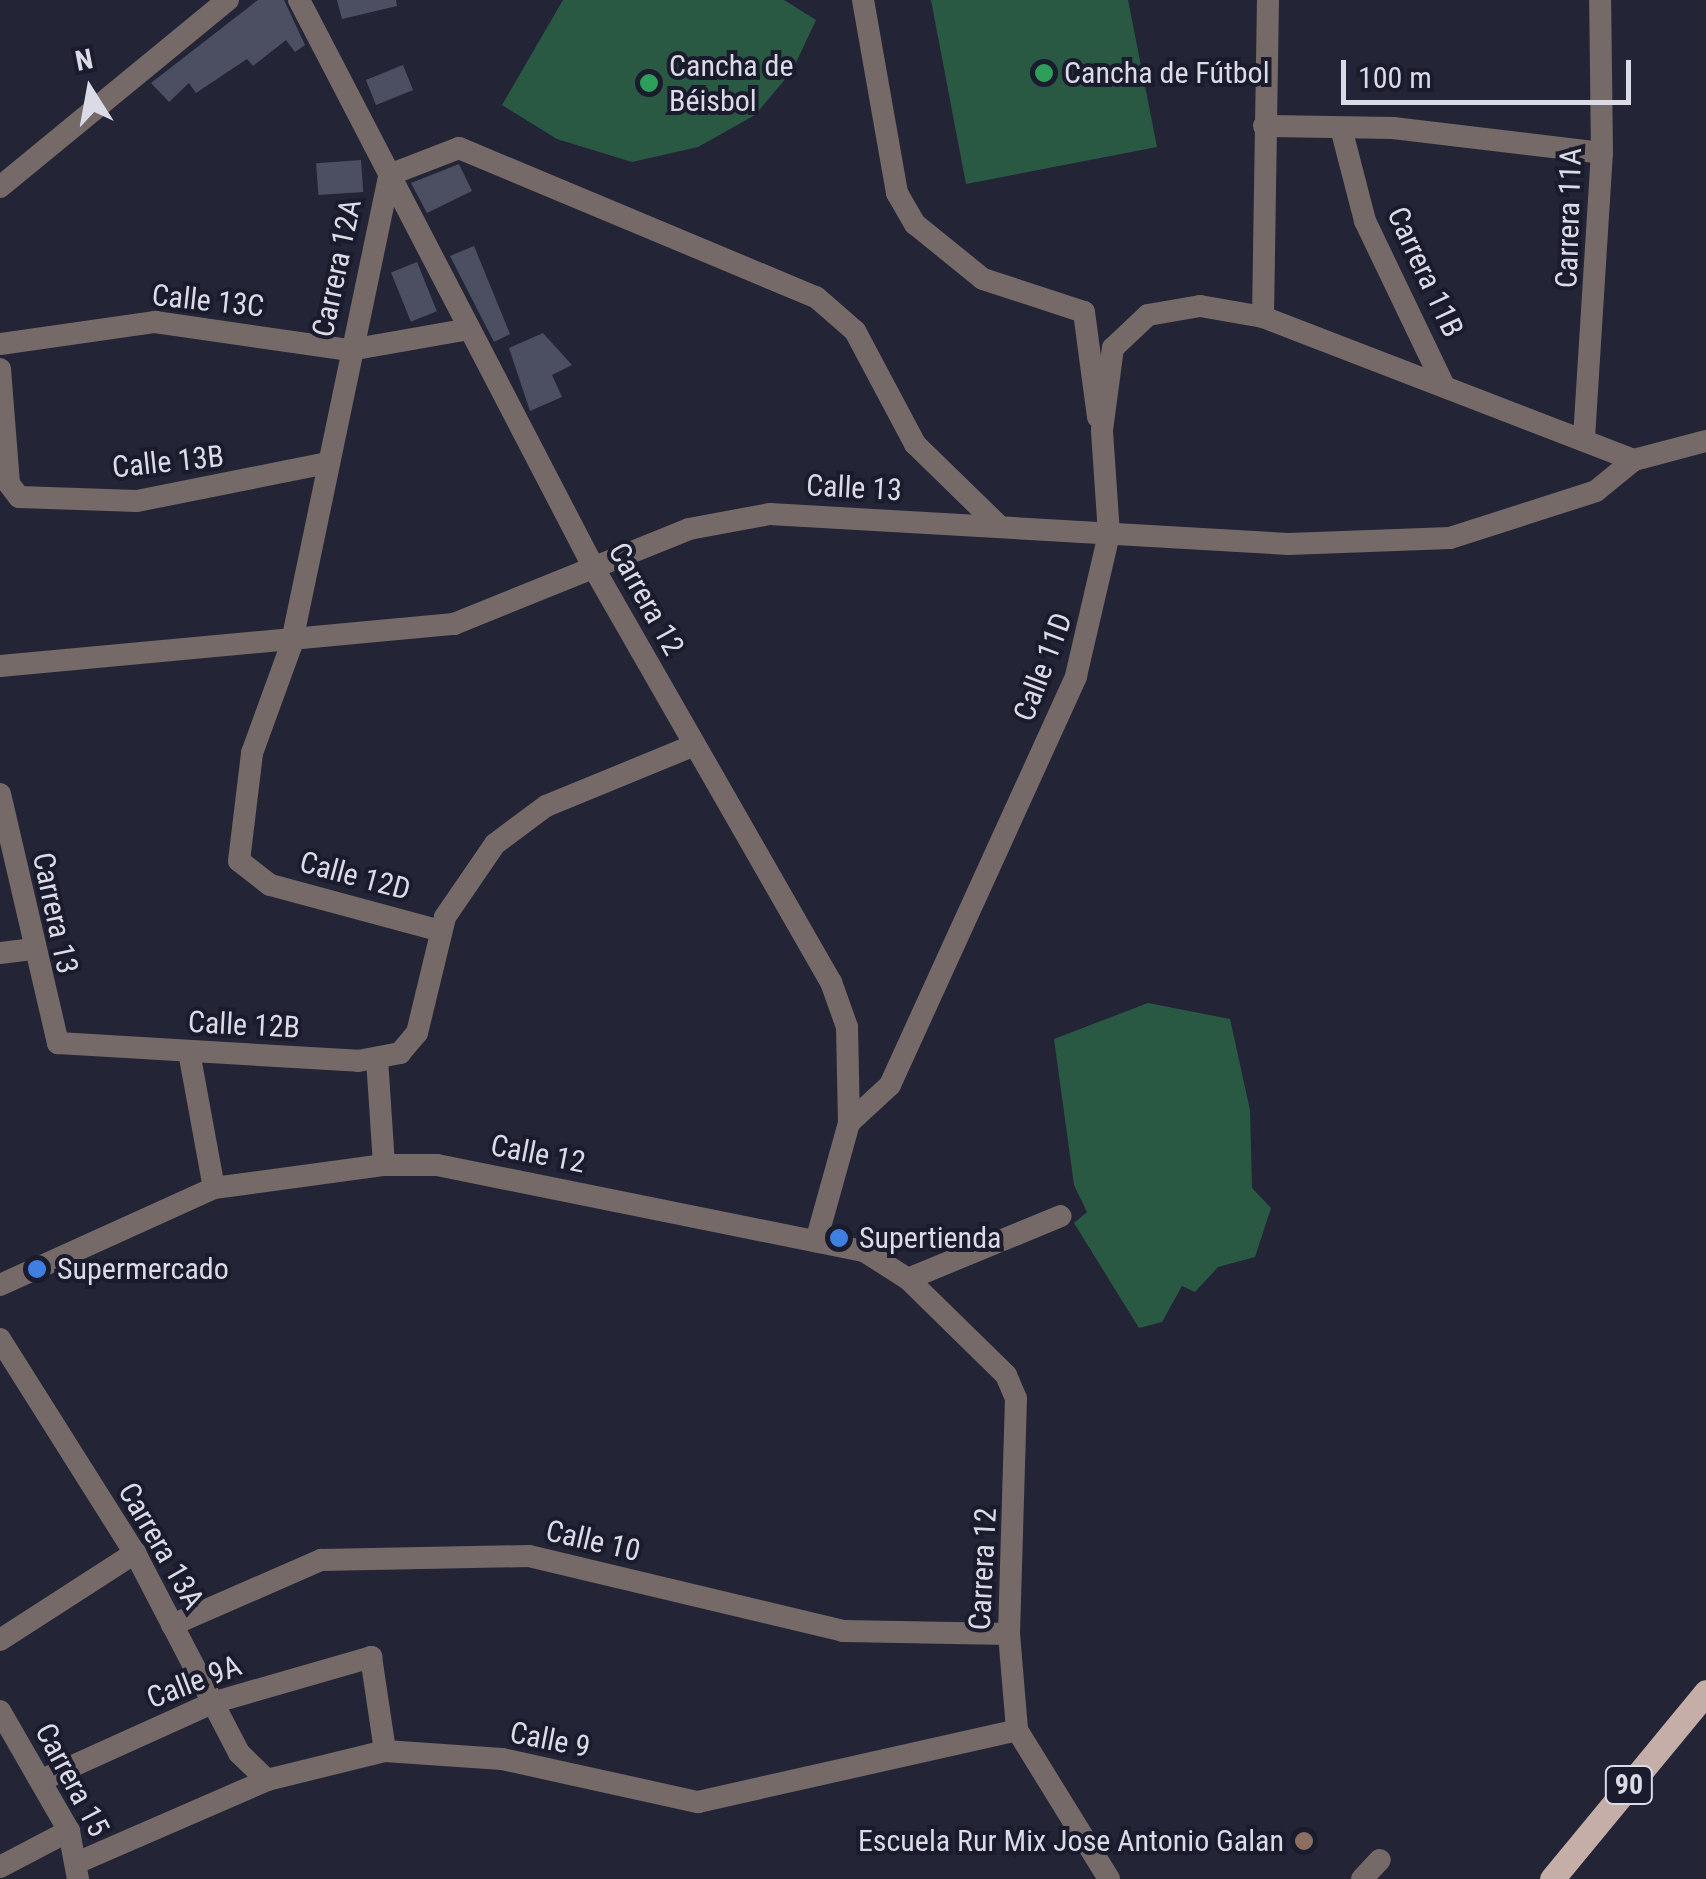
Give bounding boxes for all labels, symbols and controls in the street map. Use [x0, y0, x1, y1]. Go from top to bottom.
north arrow [40, 40, 140, 140]
scale bar [1346, 40, 1636, 102]
text: N [73, 42, 96, 78]
place label: Cancha de Béisbol [669, 48, 793, 118]
place label: Cancha de Fútbol [1064, 55, 1270, 91]
text: 100 m [1358, 60, 1432, 95]
marker: Cancha de Fútbol [1033, 62, 1055, 84]
marker: Cancha de Béisbol [638, 72, 660, 94]
street label: Carrera 11A [1549, 147, 1589, 289]
street label: Carrera 12A [305, 196, 369, 340]
street label: Carrera 11B [1379, 201, 1471, 343]
street label: Calle 13C [150, 277, 266, 325]
street label: Calle 13B [110, 438, 226, 486]
street label: Calle 13 [805, 468, 903, 508]
street label: Carrera 12 [600, 537, 692, 661]
street label: Calle 11D [1006, 608, 1080, 726]
street label: Calle 12D [296, 844, 414, 908]
street label: Carrera 13 [25, 849, 85, 977]
street label: Calle 12B [187, 1004, 301, 1046]
street label: Calle 12 [488, 1127, 588, 1181]
place label: Supertienda [859, 1220, 1001, 1256]
marker: Supertienda [828, 1227, 850, 1249]
place label: Supermercado [57, 1251, 229, 1287]
marker: Supermercado [26, 1258, 48, 1280]
street label: Carrera 13A [110, 1476, 212, 1616]
street label: Carrera 12 [962, 1507, 1004, 1631]
street label: Calle 10 [542, 1513, 644, 1569]
street label: Calle 9A [142, 1648, 246, 1716]
street label: Calle 9 [507, 1715, 593, 1765]
street label: Carrera 15 [27, 1717, 117, 1843]
road number: 90 [1604, 1762, 1654, 1808]
place label: Escuela Rur Mix Jose Antonio Galan [858, 1823, 1284, 1859]
marker: Escuela Rur Mix Jose Antonio Galan [1293, 1830, 1315, 1852]

